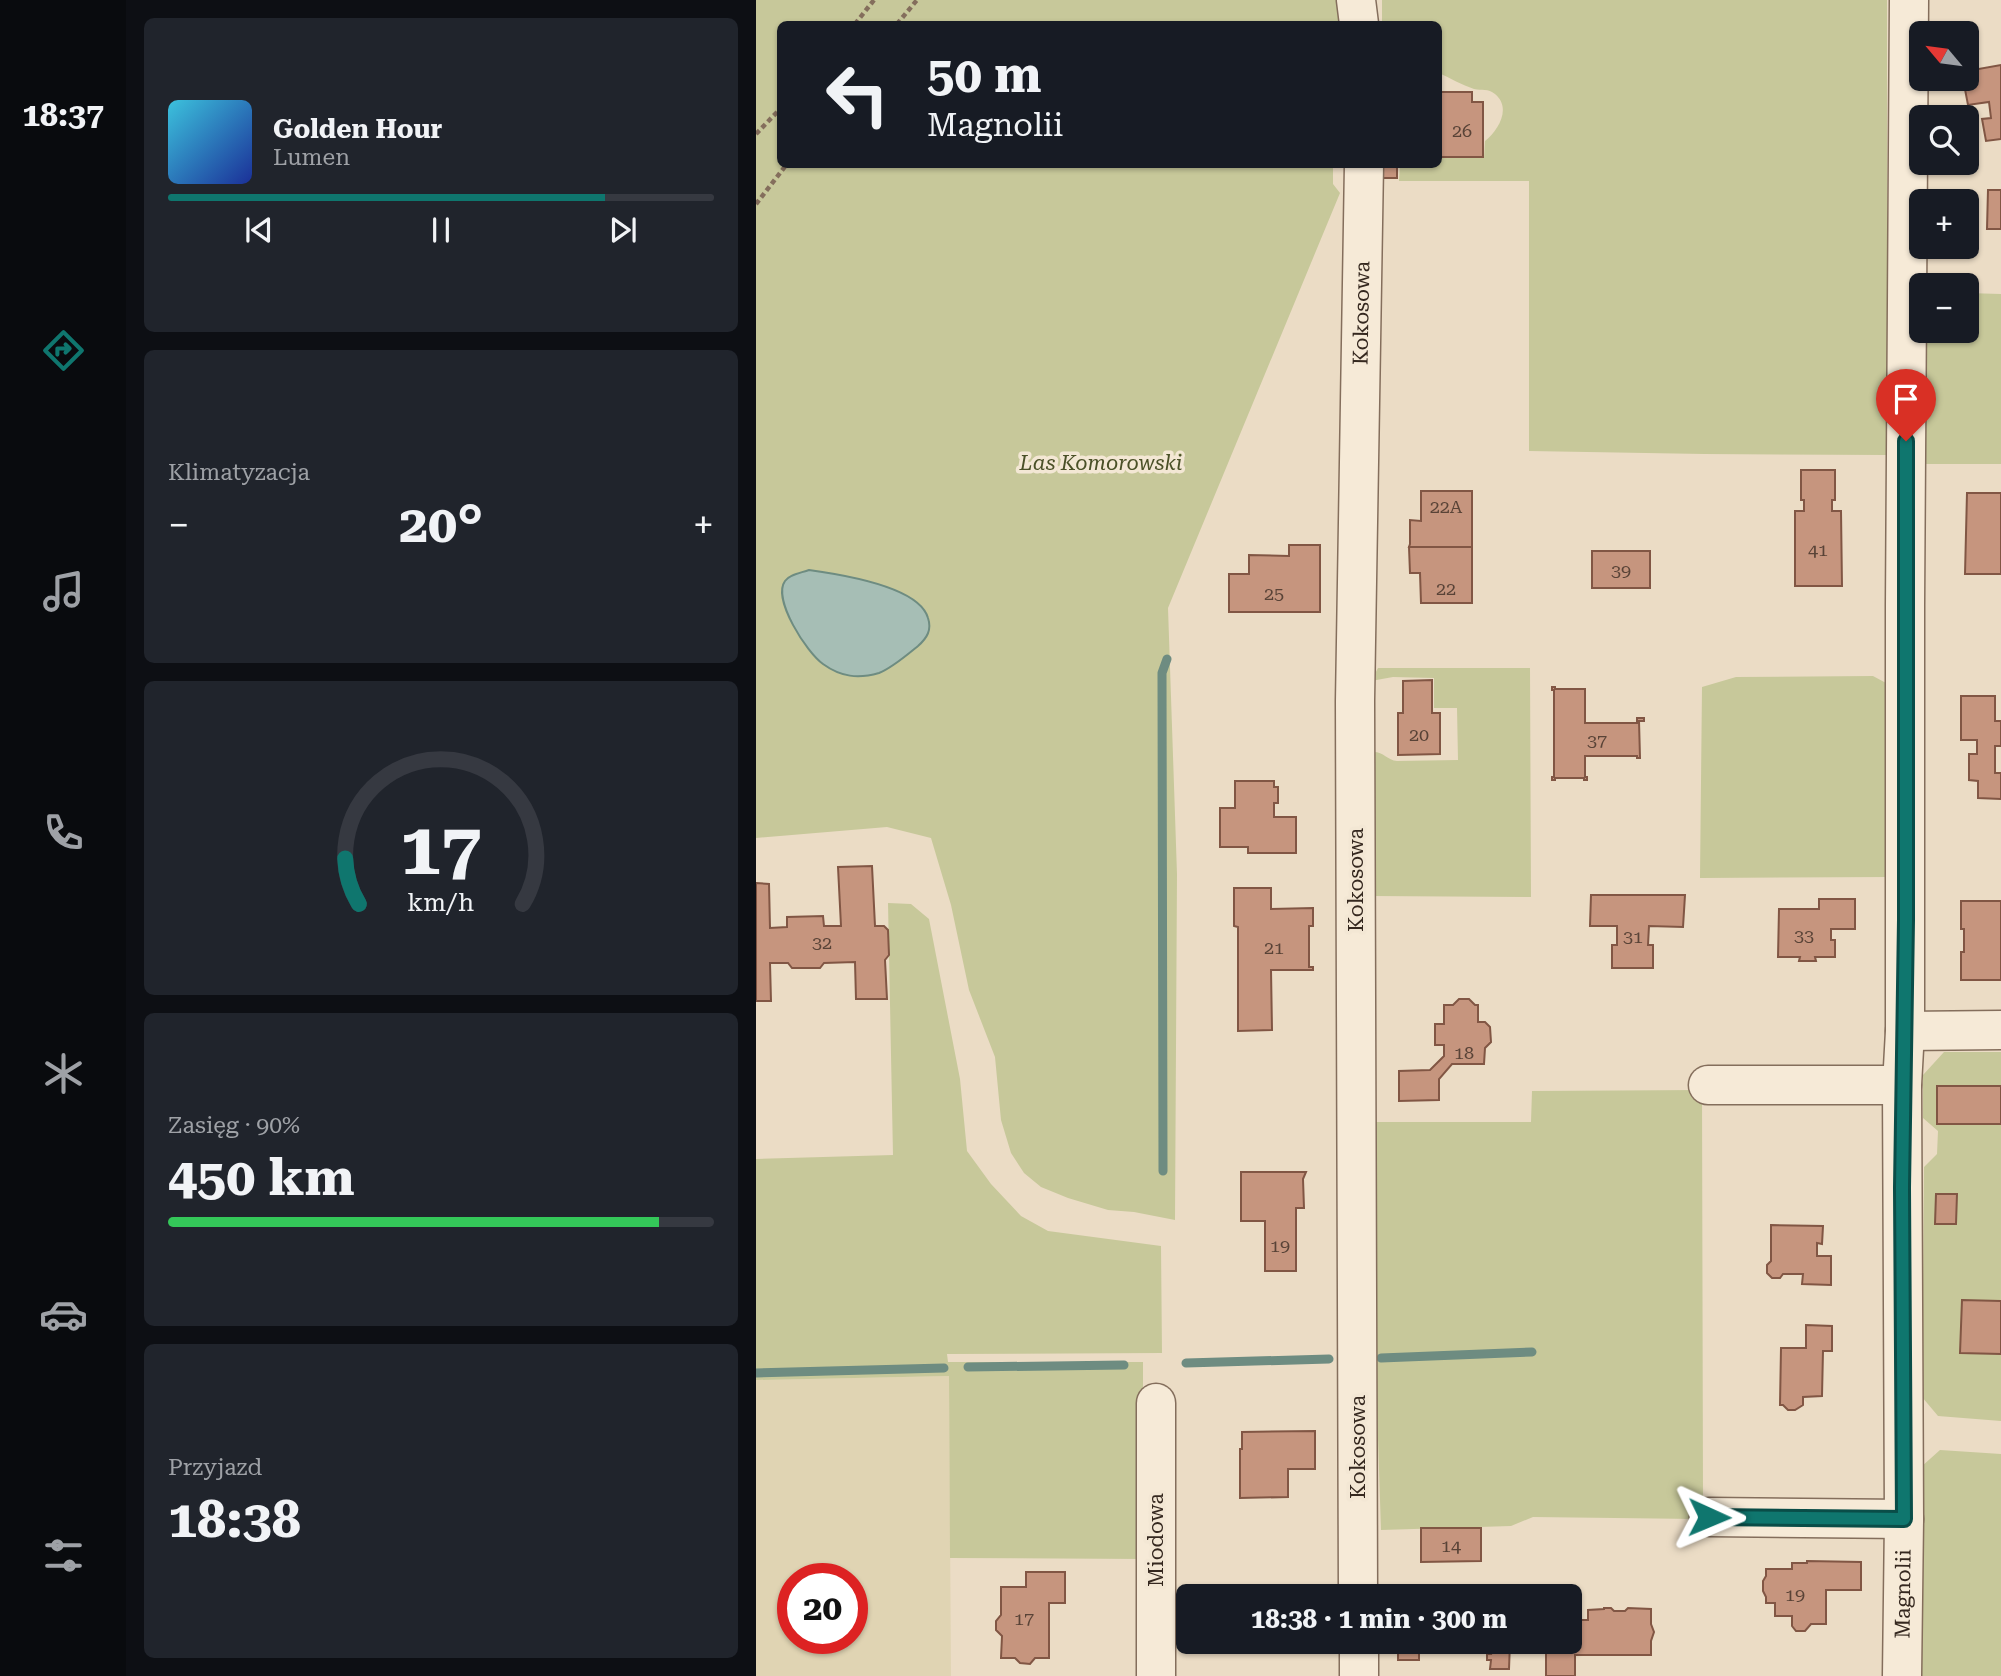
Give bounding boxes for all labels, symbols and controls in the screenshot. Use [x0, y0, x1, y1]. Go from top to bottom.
north arrow [1909, 21, 1979, 91]
map controls [1909, 21, 1979, 343]
text: 50 m [927, 47, 1042, 104]
icon: left [812, 49, 903, 140]
text: 18:37 [22, 96, 104, 134]
button: search [1909, 105, 1979, 175]
text: Magnolii [927, 106, 1063, 144]
text: Golden Hour [273, 114, 442, 144]
house number: 26 [1452, 120, 1472, 141]
text: Lumen [273, 144, 350, 171]
button: + [1909, 189, 1979, 259]
icon: previous [240, 211, 278, 249]
icon: pause [422, 211, 460, 249]
icon: next [604, 211, 642, 249]
street label: Kokosowa [1349, 260, 1374, 365]
button: − [1909, 273, 1979, 343]
icon: directions [39, 326, 88, 375]
pin [1876, 369, 1936, 441]
icon: arrive [1887, 380, 1925, 418]
park label: Las Komorowski [1019, 451, 1182, 475]
text: Klimatyzacja [168, 459, 310, 486]
text: 20° [399, 494, 483, 555]
house number: 22A [1430, 496, 1463, 517]
text: − [168, 503, 189, 547]
text: + [693, 503, 714, 547]
house number: 41 [1808, 539, 1828, 560]
house number: 39 [1611, 560, 1631, 581]
icon: music [39, 567, 88, 616]
house number: 22 [1436, 578, 1456, 599]
house number: 25 [1264, 583, 1284, 604]
house number: 20 [1409, 724, 1429, 745]
house number: 37 [1587, 730, 1607, 751]
text: 17 [400, 807, 482, 892]
icon: phone [39, 808, 88, 857]
street label: Kokosowa [1344, 827, 1368, 932]
text: km/h [408, 888, 474, 917]
house number: 33 [1794, 925, 1814, 946]
house number: 31 [1623, 926, 1643, 947]
house number: 32 [812, 932, 832, 953]
house number: 21 [1264, 937, 1284, 958]
house number: 18 [1454, 1042, 1474, 1063]
icon: climate [39, 1049, 88, 1098]
text: Zasięg · 90% [168, 1112, 300, 1139]
text: 450 km [168, 1147, 355, 1208]
house number: 19 [1270, 1235, 1290, 1256]
icon: car [39, 1290, 88, 1339]
street label: Kokosowa [1346, 1394, 1370, 1499]
text: Przyjazd [168, 1454, 262, 1481]
position arrow [1672, 1480, 1746, 1554]
text: 18:38 [168, 1489, 301, 1550]
street label: Miodowa [1144, 1492, 1168, 1587]
icon: filters [39, 1531, 88, 1580]
house number: 14 [1441, 1535, 1461, 1556]
street label: Magnolii [1890, 1549, 1916, 1639]
speed limit sign: 20 [777, 1563, 868, 1654]
house number: 19 [1785, 1584, 1805, 1605]
text: 18:38 · 1 min · 300 m [1251, 1604, 1507, 1634]
house number: 17 [1014, 1608, 1034, 1629]

